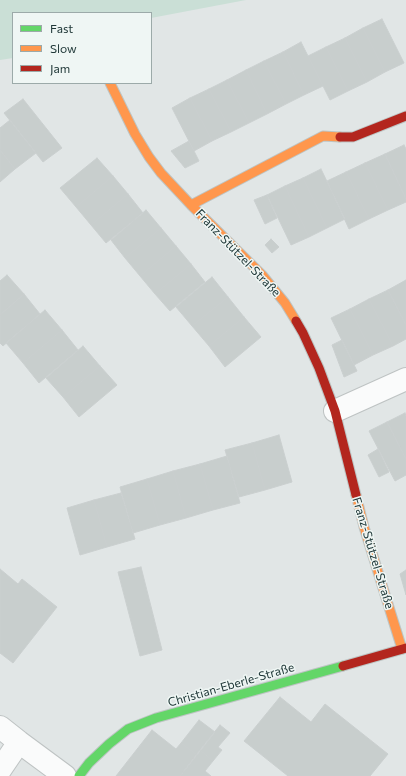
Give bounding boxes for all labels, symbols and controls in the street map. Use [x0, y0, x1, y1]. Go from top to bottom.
legend [12, 12, 152, 84]
text: Fast [50, 21, 73, 35]
text: Slow [50, 41, 77, 55]
text: Jam [50, 61, 70, 75]
street label: Franz-Stützel-Straße [193, 206, 283, 300]
street label: Franz-Stützel-Straße [349, 496, 397, 610]
street label: Christian-Eberle-Straße [166, 660, 296, 710]

